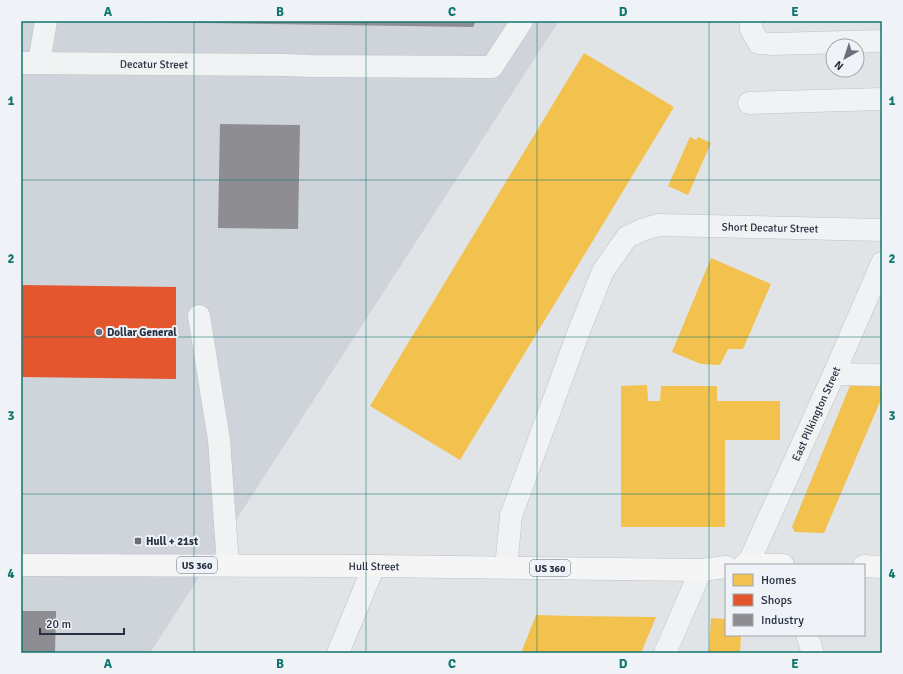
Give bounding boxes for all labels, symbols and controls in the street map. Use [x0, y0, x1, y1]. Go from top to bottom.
text: A [104, 4, 113, 20]
text: B [276, 4, 284, 20]
text: C [448, 4, 456, 20]
text: D [619, 4, 628, 20]
text: E [791, 4, 799, 20]
north arrow [825, 38, 865, 78]
street label: Decatur Street [120, 58, 188, 71]
text: N [832, 58, 846, 73]
text: 1 [7, 93, 15, 109]
text: 1 [888, 93, 896, 109]
street label: Short Decatur Street [722, 220, 819, 236]
text: 2 [7, 251, 15, 267]
text: 2 [888, 251, 896, 267]
place label: Dollar General [107, 326, 177, 339]
marker: Dollar General [94, 327, 104, 337]
street label: East Pilkington Street [789, 365, 843, 463]
text: 3 [7, 408, 15, 424]
text: 3 [888, 408, 896, 424]
place label: Hull + 21st [146, 535, 198, 548]
marker: Hull + 21st [133, 536, 143, 546]
road number: US 360 [177, 557, 217, 573]
street label: Hull Street [349, 560, 400, 573]
road number: US 360 [530, 560, 570, 576]
legend [725, 564, 865, 636]
text: 4 [7, 566, 15, 582]
text: 4 [888, 566, 896, 582]
text: Homes [761, 573, 796, 588]
text: Shops [761, 593, 792, 608]
scale bar [40, 610, 124, 636]
text: Industry [761, 613, 804, 628]
text: 20 m [46, 617, 71, 632]
text: A [104, 656, 113, 672]
text: B [276, 656, 284, 672]
text: C [448, 656, 456, 672]
text: D [619, 656, 628, 672]
text: E [791, 656, 799, 672]

